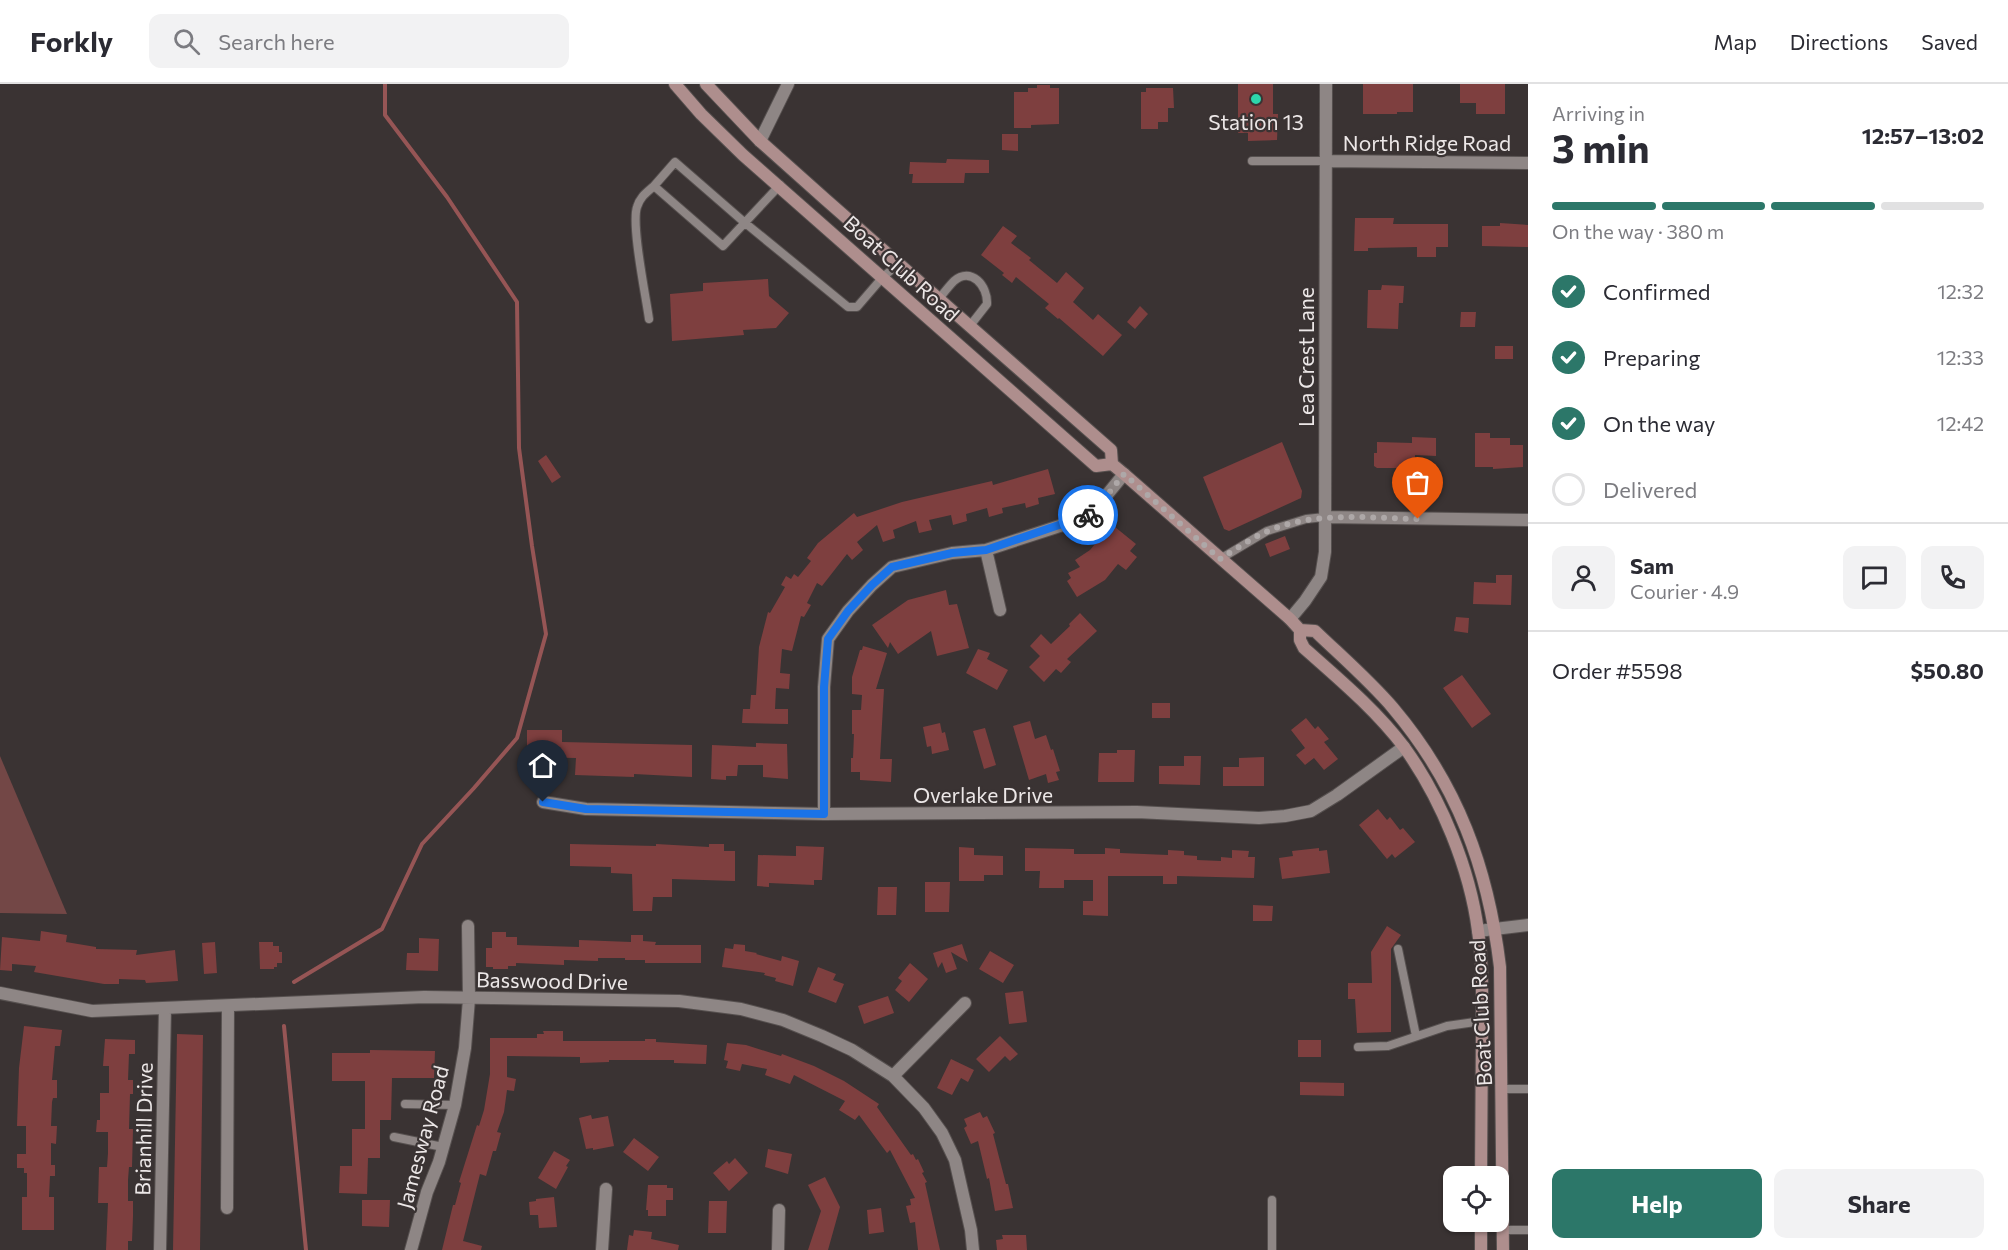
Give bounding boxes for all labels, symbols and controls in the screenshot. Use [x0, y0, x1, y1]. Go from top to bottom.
search box [149, 14, 569, 68]
text: Forkly [30, 24, 113, 58]
icon: search [170, 25, 203, 58]
text: Search here [218, 28, 335, 55]
text: Map [1714, 29, 1757, 54]
text: Directions [1790, 29, 1888, 54]
text: Saved [1921, 29, 1978, 54]
marker: Station 13 [1249, 92, 1263, 106]
text: Arriving in [1552, 101, 1645, 125]
place label: Station 13 [1208, 109, 1304, 134]
text: 12:57–13:02 [1862, 122, 1984, 149]
text: 3 min [1552, 123, 1650, 171]
street label: North Ridge Road [1343, 130, 1511, 155]
street label: Boat Club Road [839, 210, 965, 326]
text: On the way · 380 m [1552, 219, 1724, 243]
icon: check [1552, 275, 1585, 308]
text: Confirmed [1603, 278, 1710, 305]
text: 12:32 [1937, 279, 1984, 303]
street label: Lea Crest Lane [1293, 287, 1318, 427]
icon: check [1552, 341, 1585, 374]
text: Preparing [1603, 344, 1700, 371]
text: 12:33 [1937, 345, 1984, 369]
icon: check [1552, 407, 1585, 440]
text: On the way [1603, 410, 1715, 437]
text: 12:42 [1937, 411, 1984, 435]
pin [1392, 457, 1443, 519]
icon: bag [1401, 466, 1434, 499]
text: Delivered [1603, 476, 1697, 503]
courier [1058, 485, 1118, 545]
icon: bike [1072, 499, 1105, 532]
button: person [1552, 546, 1615, 609]
button: chat [1843, 546, 1906, 609]
button: phone [1921, 546, 1984, 609]
text: Sam [1630, 552, 1674, 579]
text: Courier · 4.9 [1630, 579, 1739, 603]
text: Order #5598 [1552, 657, 1683, 684]
text: $50.80 [1910, 657, 1984, 684]
pin [517, 740, 568, 802]
icon: home [526, 749, 559, 782]
street label: Overlake Drive [913, 782, 1053, 807]
street label: Boat Club Road [1464, 939, 1496, 1087]
street label: Basswood Drive [476, 966, 628, 994]
street label: Brianhill Drive [129, 1062, 157, 1196]
street label: Jamesway Road [391, 1063, 453, 1211]
map controls [1443, 1166, 1509, 1232]
button: locate [1443, 1166, 1509, 1232]
button: Help [1552, 1169, 1762, 1238]
button: Share [1774, 1169, 1984, 1238]

